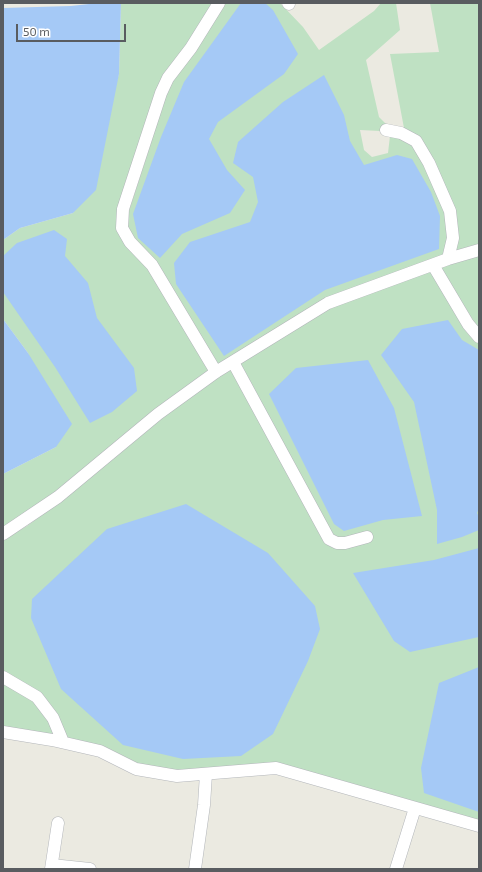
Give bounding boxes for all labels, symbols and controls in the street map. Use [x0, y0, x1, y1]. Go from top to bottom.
scale bar [18, 16, 128, 42]
text: 50 m [23, 24, 50, 38]

